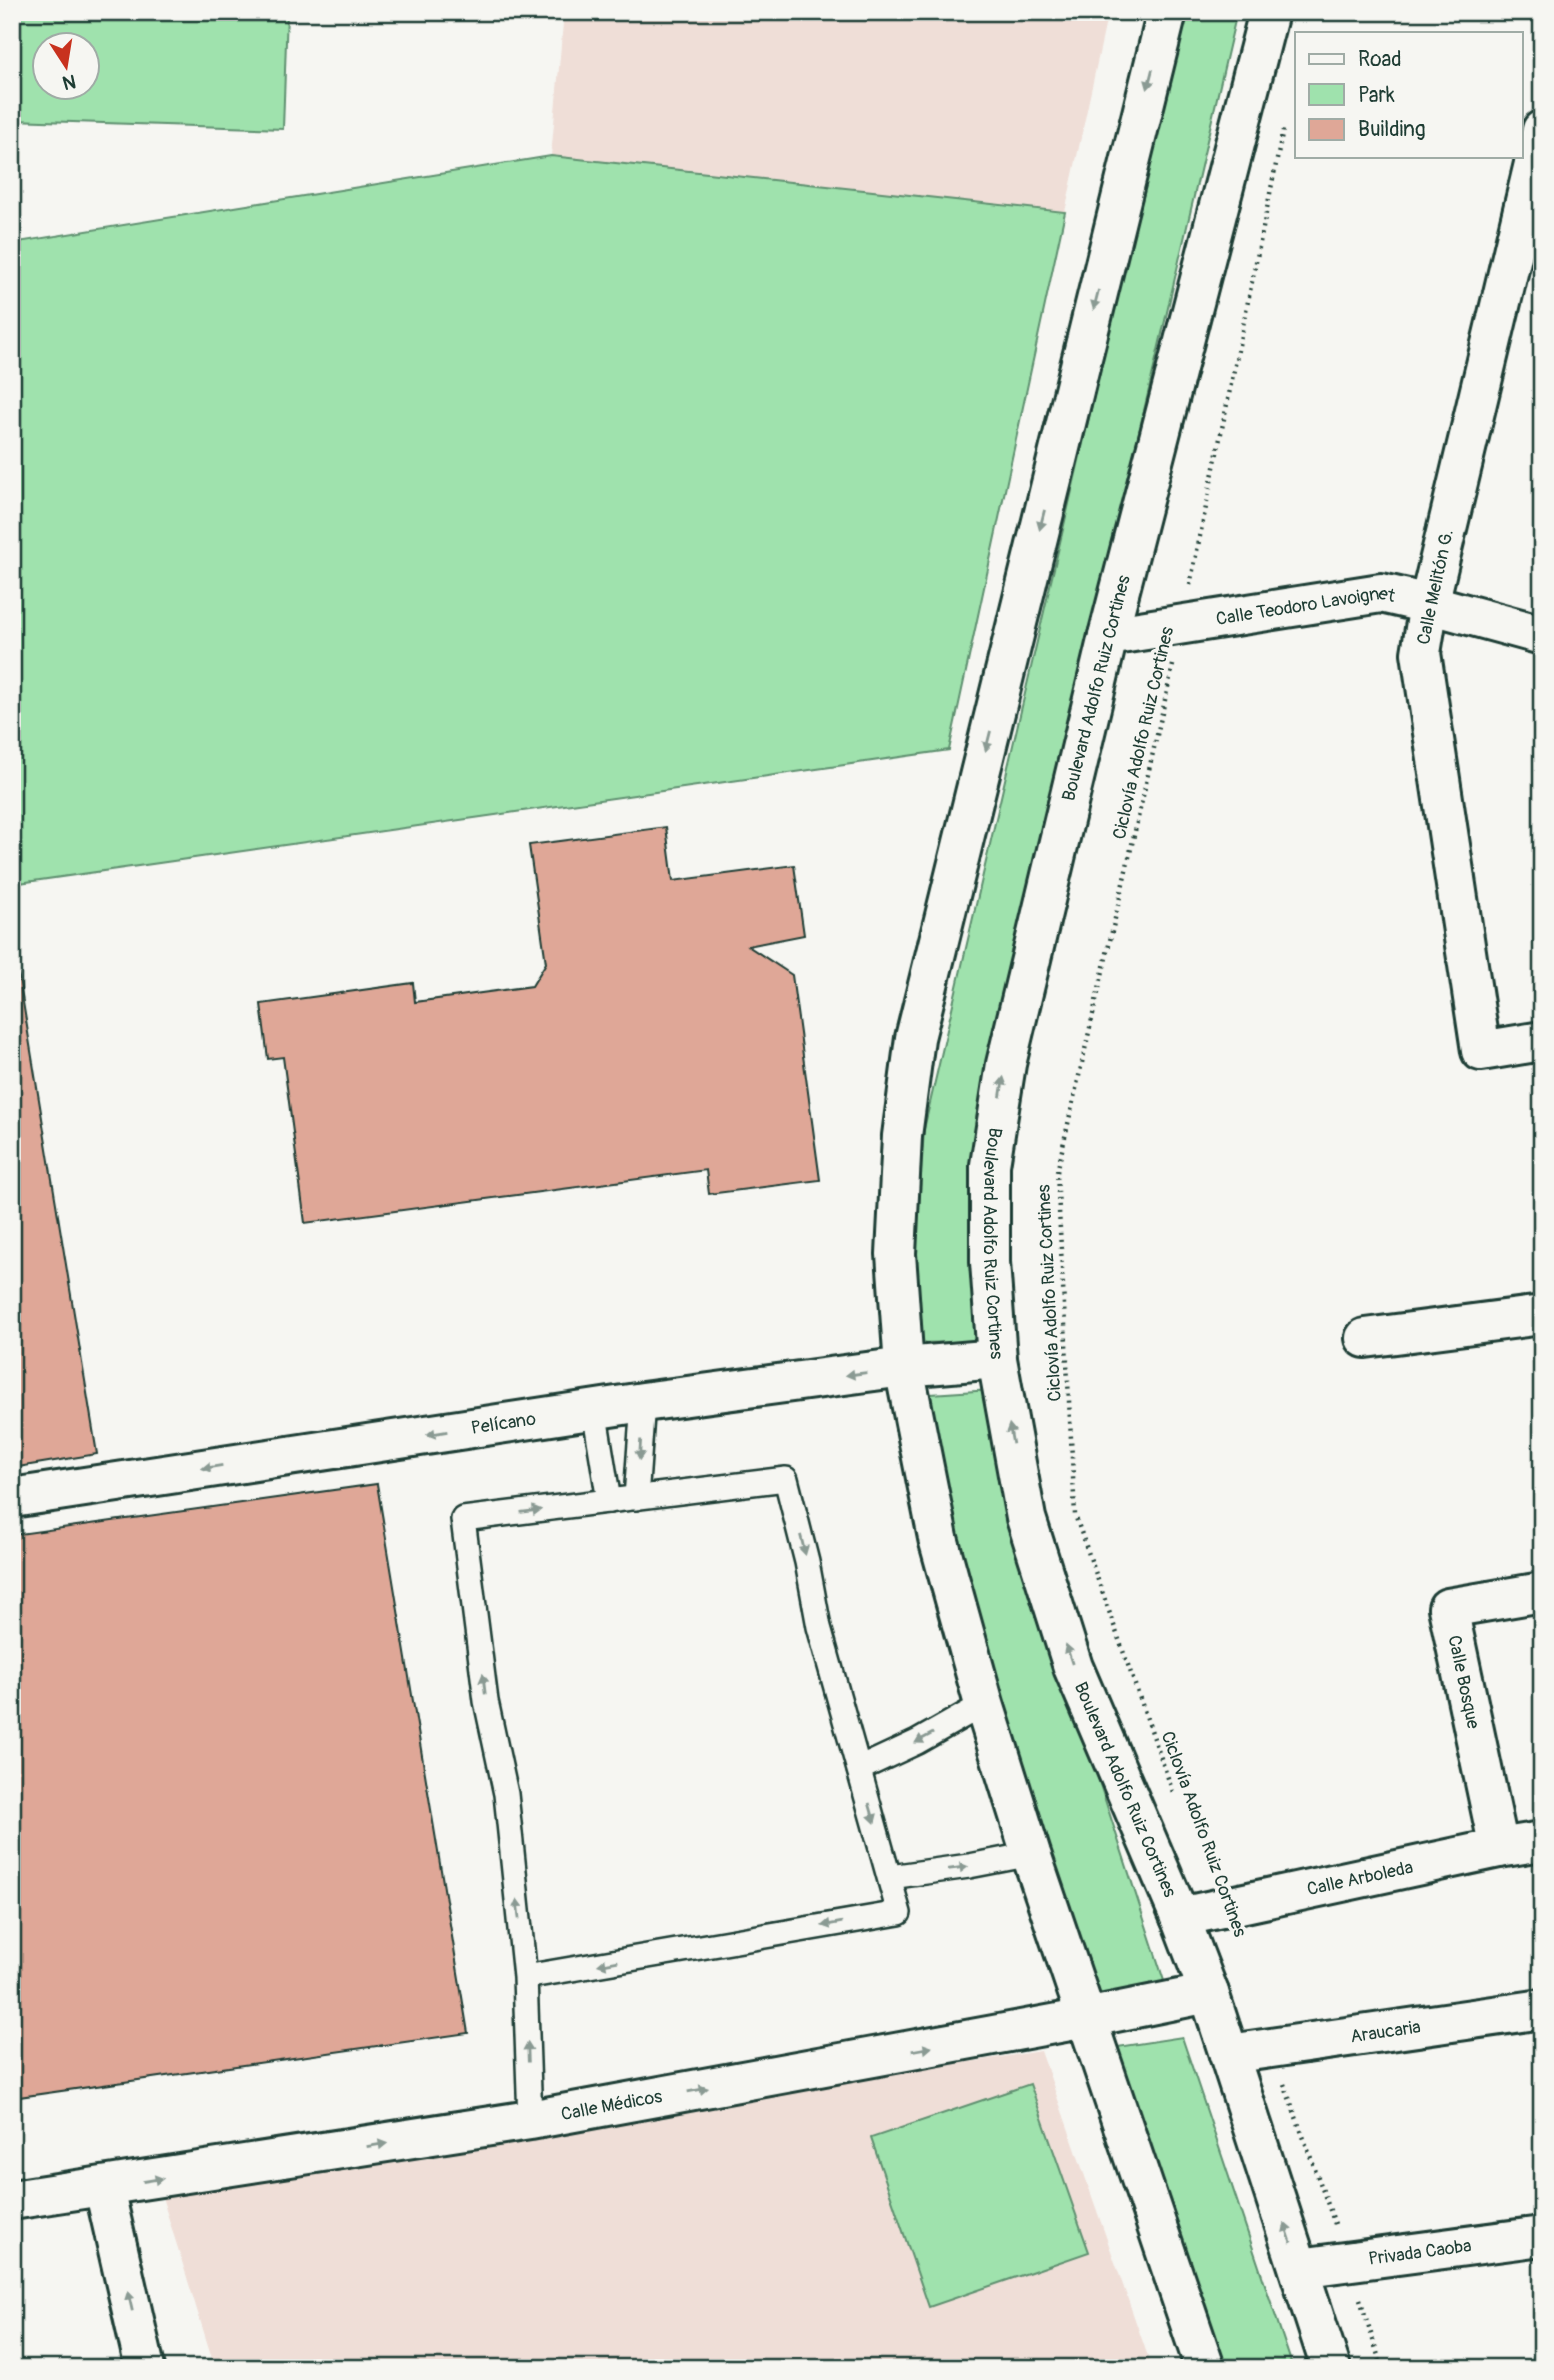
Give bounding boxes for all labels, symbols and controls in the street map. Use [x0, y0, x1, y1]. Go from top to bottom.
north arrow [32, 32, 102, 102]
legend [1295, 32, 1522, 158]
text: Road [1358, 46, 1402, 73]
one-way arrow [1144, 68, 1155, 90]
text: N [60, 69, 78, 95]
text: Park [1358, 82, 1395, 109]
text: Building [1358, 116, 1425, 143]
one-way arrow [1090, 289, 1101, 311]
one-way arrow [1036, 510, 1047, 532]
street label: Calle Melitón G. [1412, 527, 1459, 647]
street label: Boulevard Adolfo Ruiz Cortines [1057, 573, 1136, 803]
street label: Calle Teodoro Lavoignet [1214, 582, 1398, 631]
street label: Ciclovía Adolfo Ruiz Cortines [1108, 625, 1179, 842]
one-way arrow [982, 731, 993, 753]
one-way arrow [997, 1076, 1008, 1098]
street label: Boulevard Adolfo Ruiz Cortines [977, 1126, 1008, 1360]
street label: Ciclovía Adolfo Ruiz Cortines [1032, 1184, 1067, 1402]
one-way arrow [845, 1369, 867, 1380]
street label: Pelícano [469, 1407, 538, 1440]
one-way arrow [1005, 1423, 1016, 1445]
one-way arrow [426, 1428, 448, 1439]
one-way arrow [634, 1439, 645, 1461]
one-way arrow [201, 1462, 223, 1473]
one-way arrow [520, 1505, 542, 1516]
one-way arrow [798, 1534, 809, 1556]
street label: Calle Bosque [1442, 1633, 1485, 1731]
one-way arrow [1063, 1643, 1074, 1664]
one-way arrow [479, 1673, 490, 1695]
street label: Boulevard Adolfo Ruiz Cortines [1069, 1678, 1181, 1901]
street label: Ciclovía Adolfo Ruiz Cortines [1156, 1728, 1251, 1940]
one-way arrow [915, 1732, 934, 1744]
one-way arrow [867, 1802, 877, 1823]
street label: Calle Arboleda [1305, 1856, 1415, 1901]
one-way arrow [947, 1862, 969, 1873]
one-way arrow [512, 1898, 523, 1920]
one-way arrow [821, 1919, 843, 1930]
one-way arrow [597, 1958, 619, 1969]
street label: Araucaria [1349, 2016, 1422, 2048]
one-way arrow [522, 2041, 533, 2063]
one-way arrow [911, 2043, 933, 2054]
one-way arrow [687, 2084, 709, 2095]
street label: Calle Médicos [559, 2085, 664, 2126]
one-way arrow [366, 2139, 388, 2150]
one-way arrow [142, 2174, 164, 2185]
one-way arrow [1282, 2222, 1293, 2243]
street label: Privada Caoba [1367, 2234, 1473, 2271]
one-way arrow [124, 2290, 135, 2312]

